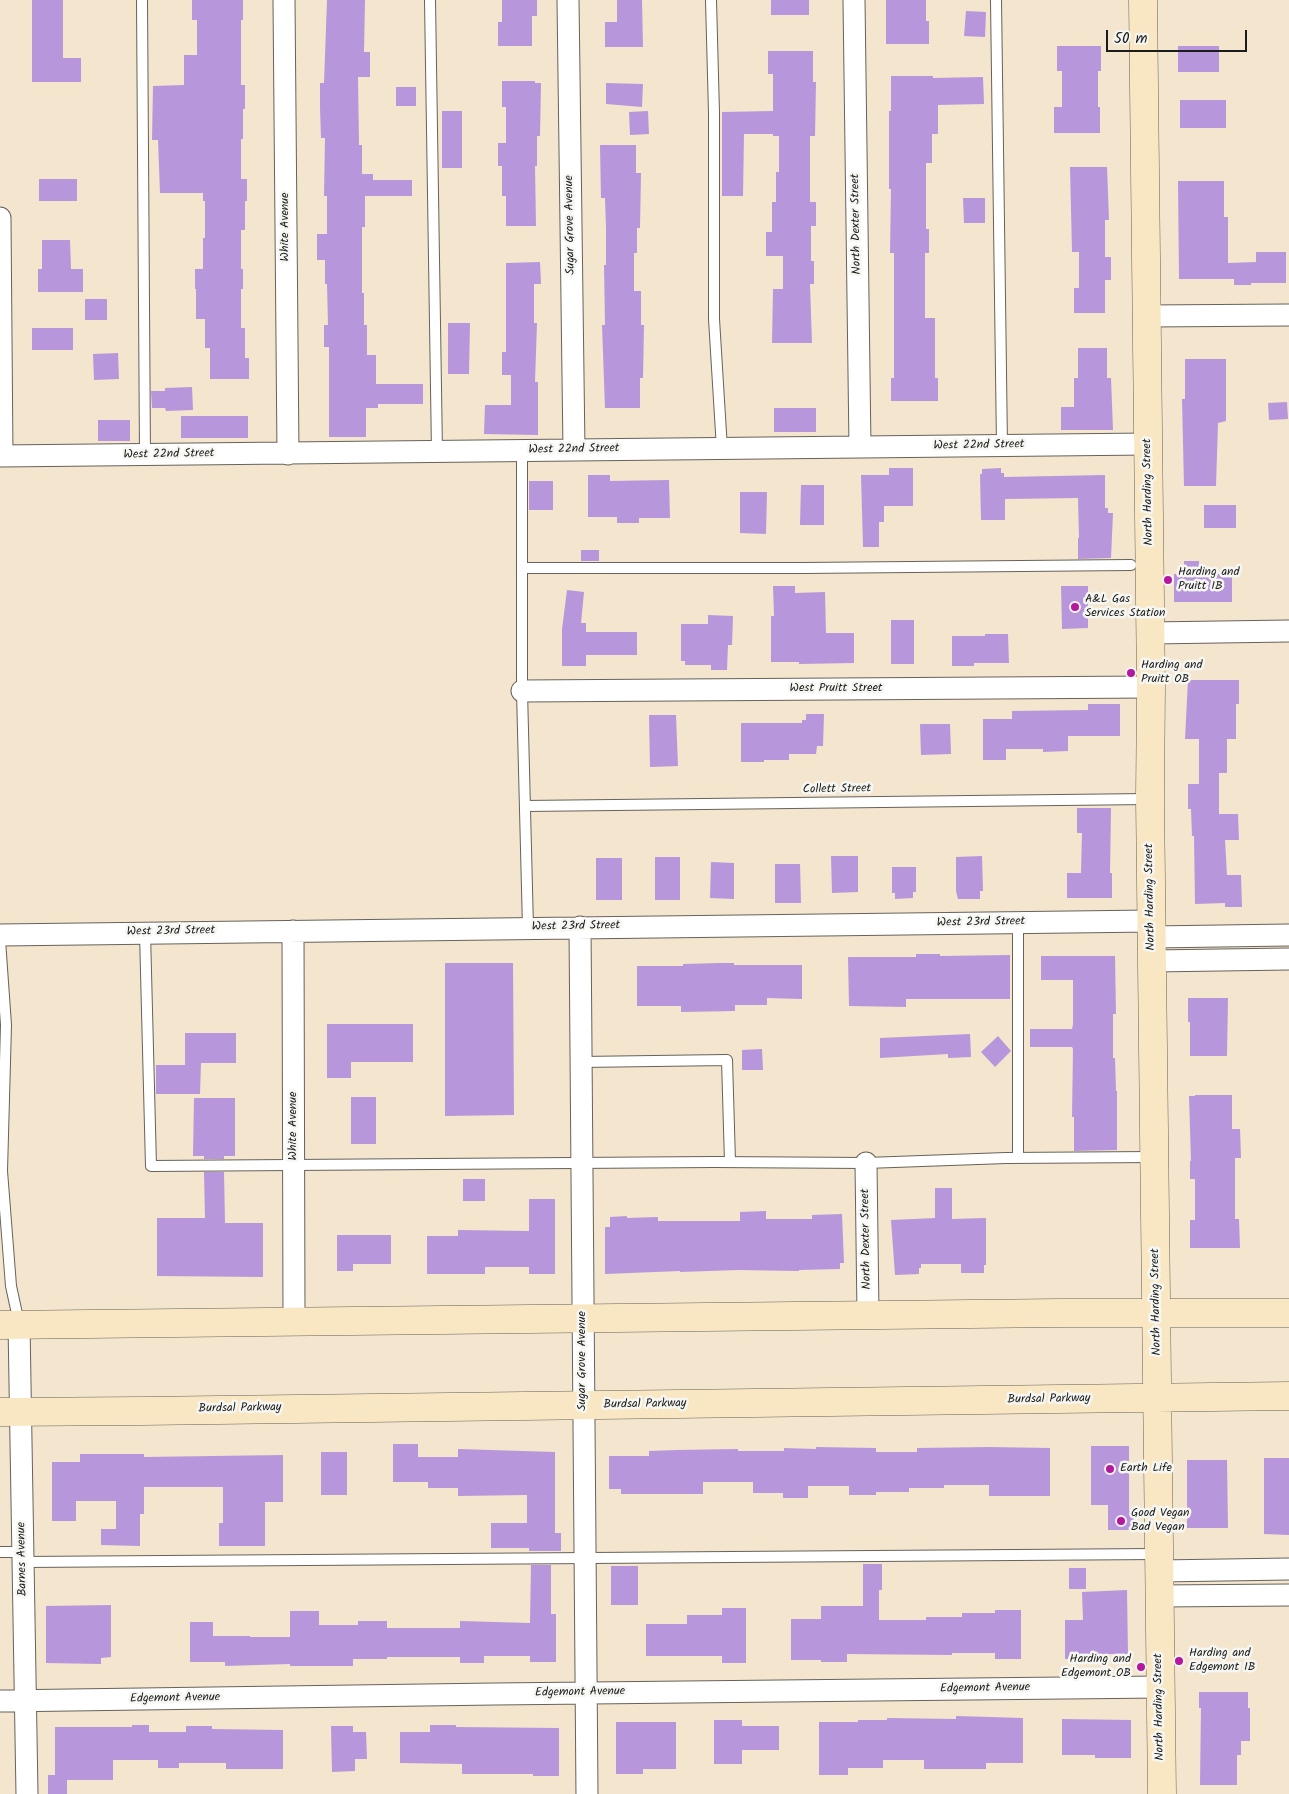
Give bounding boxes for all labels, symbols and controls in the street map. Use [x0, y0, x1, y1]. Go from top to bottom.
scale bar [1109, 20, 1250, 52]
text: 50 m [1114, 27, 1148, 51]
street label: North Dexter Street [849, 173, 865, 275]
street label: Sugar Grove Avenue [563, 175, 579, 275]
street label: White Avenue [279, 193, 293, 261]
street label: West 22nd Street [933, 438, 1025, 454]
street label: North Harding Street [1141, 438, 1157, 546]
street label: West 22nd Street [528, 442, 620, 458]
street label: West 22nd Street [123, 447, 215, 463]
place label: Harding and Pruitt IB [1178, 566, 1239, 594]
marker: Harding and Pruitt IB [1162, 574, 1174, 586]
place label: A&L Gas Services Station [1085, 593, 1165, 621]
marker: A&L Gas Services Station [1069, 601, 1081, 613]
place label: Harding and Pruitt OB [1141, 659, 1202, 687]
marker: Harding and Pruitt OB [1125, 667, 1137, 679]
street label: West Pruitt Street [790, 682, 882, 696]
street label: Collett Street [803, 782, 871, 798]
street label: North Harding Street [1143, 843, 1159, 951]
street label: West 23rd Street [937, 915, 1025, 931]
street label: West 23rd Street [532, 919, 620, 935]
street label: West 23rd Street [127, 924, 215, 940]
street label: White Avenue [287, 1092, 301, 1160]
street label: North Dexter Street [859, 1188, 875, 1290]
street label: North Harding Street [1149, 1248, 1165, 1356]
street label: Sugar Grove Avenue [576, 1311, 590, 1411]
street label: Burdsal Parkway [1007, 1392, 1091, 1408]
street label: Burdsal Parkway [603, 1397, 687, 1413]
street label: Burdsal Parkway [198, 1401, 282, 1417]
place label: Earth Life [1120, 1462, 1172, 1476]
marker: Earth Life [1104, 1463, 1116, 1475]
place label: Good Vegan Bad Vegan [1131, 1507, 1190, 1535]
marker: Good Vegan Bad Vegan [1115, 1515, 1127, 1527]
street label: Barnes Avenue [15, 1522, 31, 1596]
place label: Harding and Edgemont IB [1189, 1647, 1255, 1675]
place label: Harding and Edgemont OB [1061, 1653, 1131, 1681]
street label: North Harding Street [1152, 1653, 1168, 1761]
marker: Harding and Edgemont IB [1173, 1655, 1185, 1667]
marker: Harding and Edgemont OB [1135, 1661, 1147, 1673]
street label: Edgemont Avenue [940, 1681, 1030, 1697]
street label: Edgemont Avenue [535, 1685, 625, 1701]
street label: Edgemont Avenue [130, 1691, 220, 1707]

